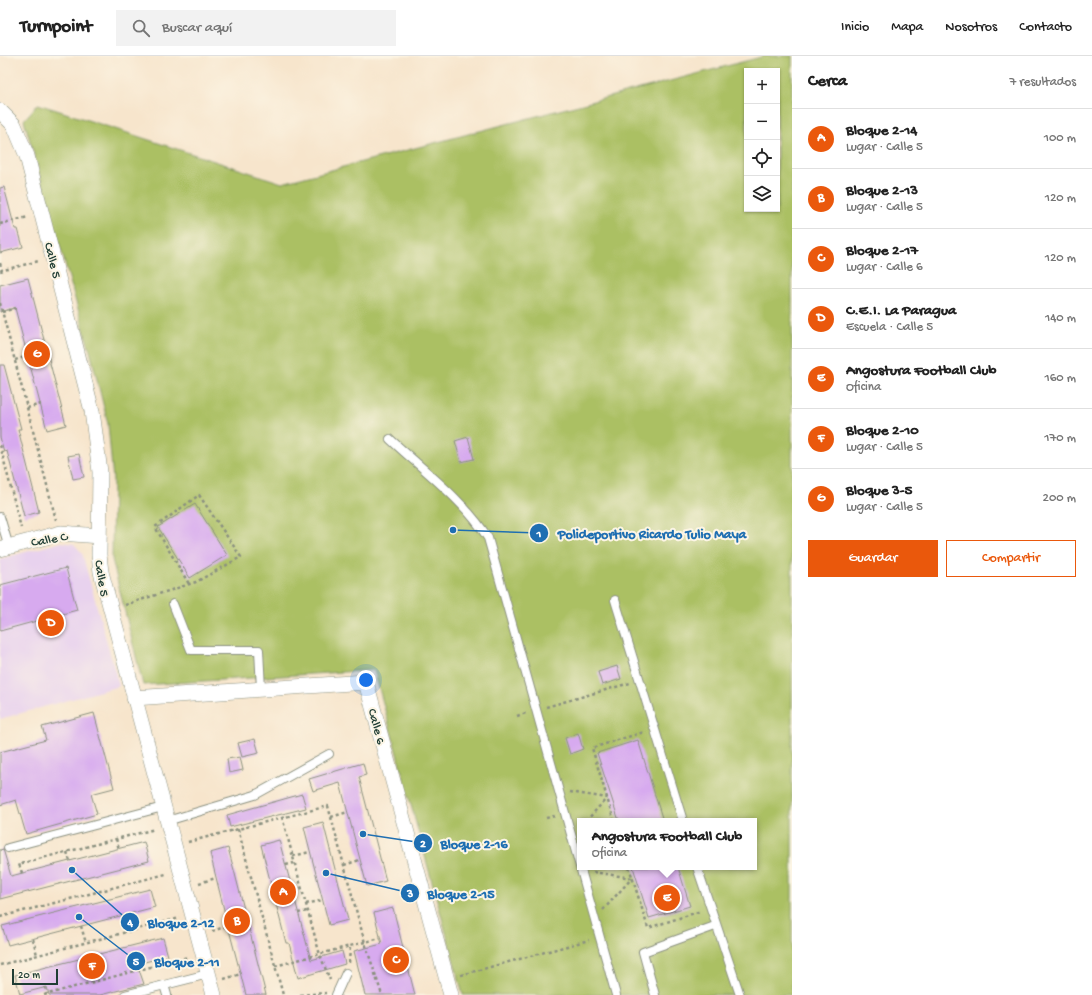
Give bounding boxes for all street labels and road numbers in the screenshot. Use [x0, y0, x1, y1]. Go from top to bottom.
street label: Calle 5 [40, 241, 63, 280]
street label: Calle C [30, 530, 70, 551]
street label: Calle 5 [90, 559, 111, 598]
street label: Calle 6 [364, 707, 388, 747]

